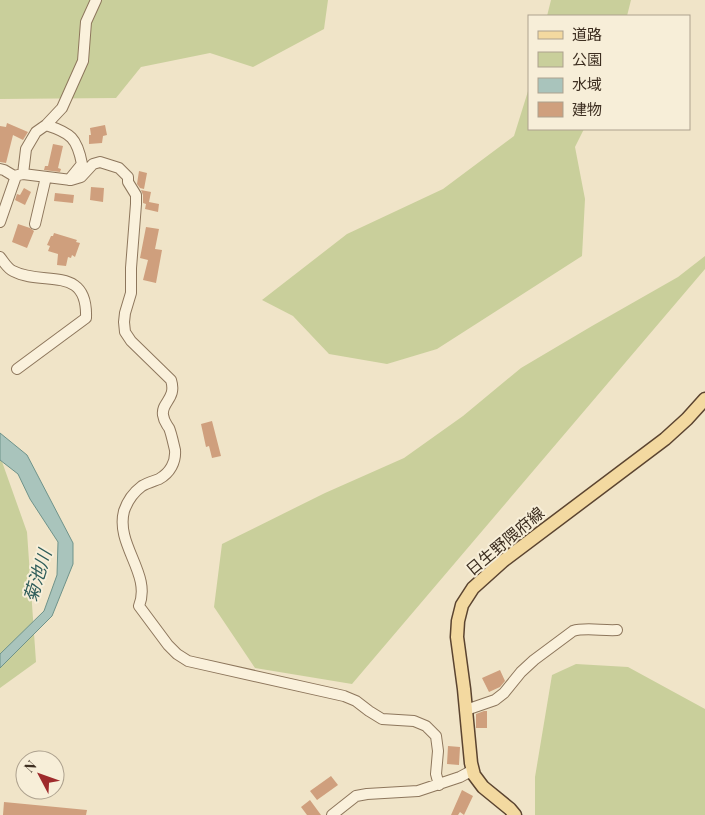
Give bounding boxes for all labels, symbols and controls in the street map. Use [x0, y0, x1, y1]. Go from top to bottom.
legend [528, 15, 690, 130]
text: 道路 [572, 24, 602, 44]
text: 公園 [572, 49, 602, 69]
text: 水域 [572, 74, 602, 94]
text: 建物 [572, 99, 602, 119]
street label: 日生野隈府線 [461, 502, 548, 580]
water label: 菊池川 [18, 544, 57, 605]
north arrow [15, 750, 65, 800]
text: N [19, 756, 40, 776]

